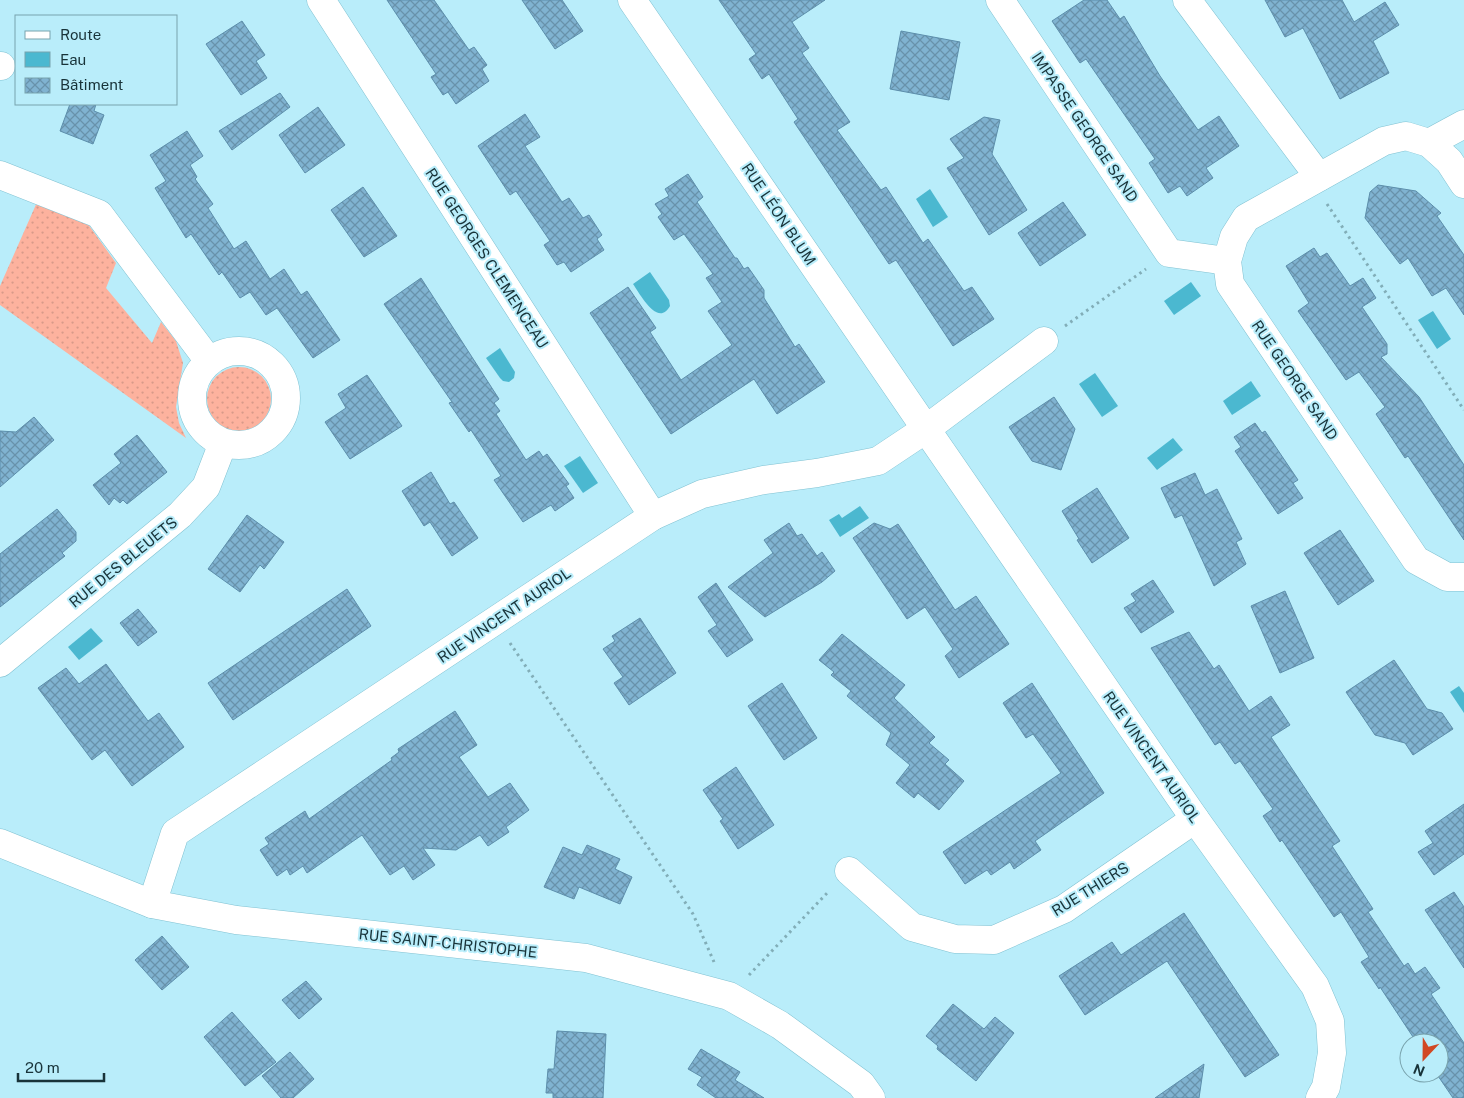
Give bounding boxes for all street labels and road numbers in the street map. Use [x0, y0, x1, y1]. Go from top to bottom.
street label: IMPASSE GEORGE SAND [1028, 49, 1142, 205]
street label: RUE LÉON BLUM [739, 160, 819, 268]
street label: RUE GEORGES CLEMENCEAU [422, 165, 552, 351]
street label: RUE GEORGE SAND [1249, 317, 1341, 443]
street label: RUE DES BLEUETS [66, 513, 180, 611]
street label: RUE VINCENT AURIOL [434, 564, 574, 666]
street label: RUE VINCENT AURIOL [1100, 688, 1204, 826]
street label: RUE THIERS [1048, 859, 1132, 919]
street label: RUE SAINT-CHRISTOPHE [358, 925, 538, 961]

